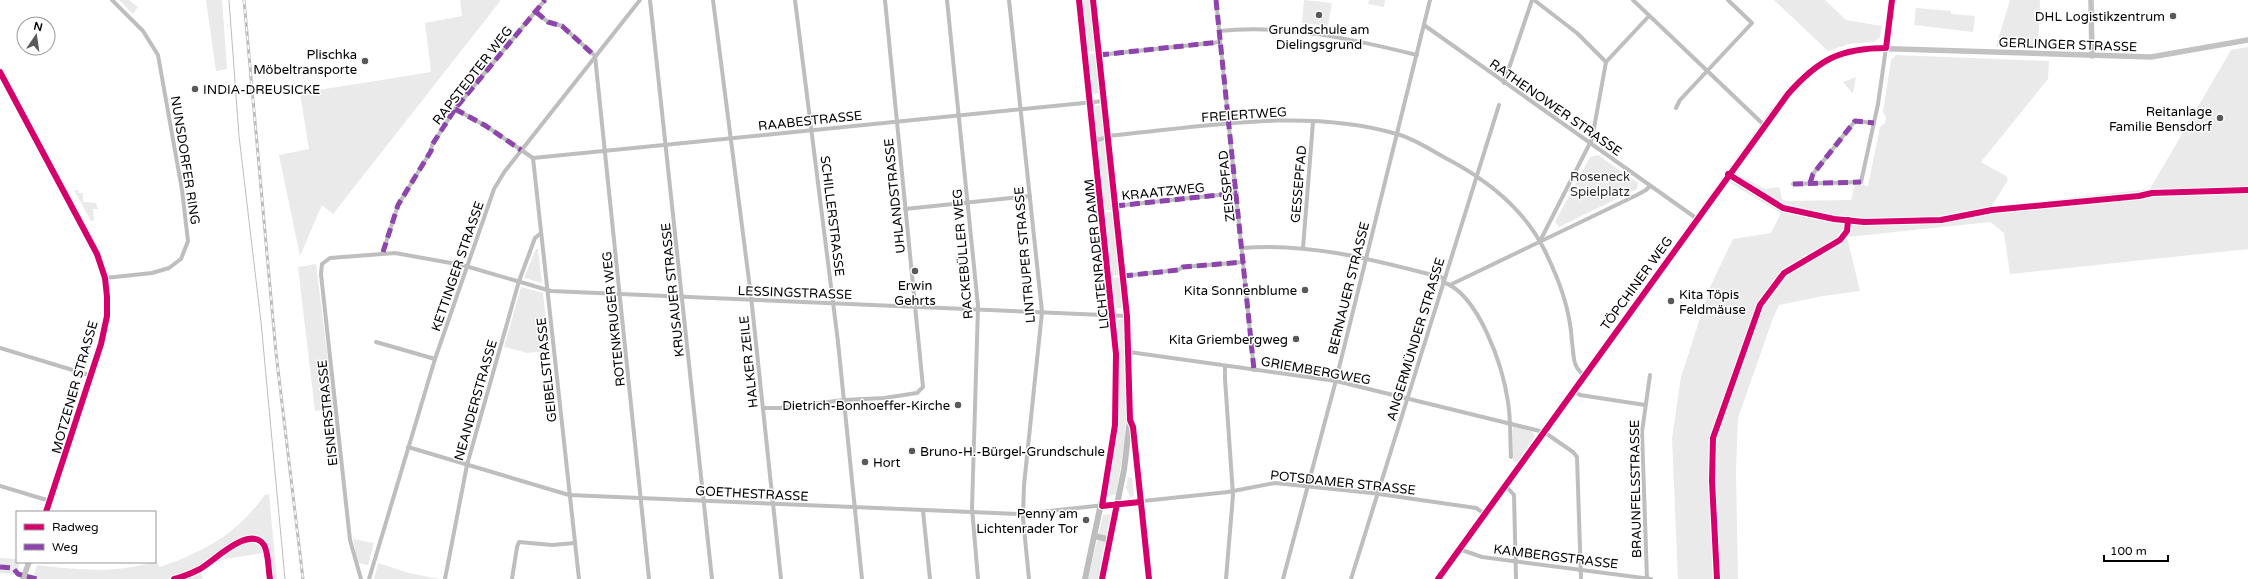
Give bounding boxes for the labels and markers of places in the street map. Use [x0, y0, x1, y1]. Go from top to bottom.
place label: DHL Logistikzentrum [2035, 9, 2165, 25]
marker: Grundschule am Dielingsgrund [1314, 10, 1324, 20]
marker: DHL Logistikzentrum [2168, 11, 2178, 21]
place label: Grundschule am Dielingsgrund [1268, 22, 1370, 53]
place label: Plischka Möbeltransporte [253, 47, 357, 78]
marker: Plischka Möbeltransporte [360, 56, 370, 66]
place label: INDIA-DREUSICKE [203, 82, 320, 98]
marker: INDIA-DREUSICKE [190, 84, 200, 94]
place label: Reitanlage Familie Bensdorf [2109, 104, 2212, 135]
marker: Reitanlage Familie Bensdorf [2215, 113, 2225, 123]
marker: Erwin Gehrts [910, 266, 920, 276]
place label: Erwin Gehrts [894, 278, 936, 309]
place label: Kita Sonnenblume [1184, 283, 1297, 299]
marker: Kita Sonnenblume [1300, 285, 1310, 295]
place label: Kita Töpis Feldmäuse [1679, 287, 1746, 318]
marker: Kita Töpis Feldmäuse [1666, 296, 1676, 306]
place label: Kita Griembergweg [1169, 332, 1288, 348]
marker: Kita Griembergweg [1291, 334, 1301, 344]
place label: Dietrich-Bonhoeffer-Kirche [782, 398, 950, 414]
marker: Dietrich-Bonhoeffer-Kirche [953, 400, 963, 410]
place label: Bruno-H.-Bürgel-Grundschule [920, 444, 1105, 460]
marker: Bruno-H.-Bürgel-Grundschule [907, 446, 917, 456]
place label: Hort [873, 455, 901, 471]
marker: Hort [860, 457, 870, 467]
place label: Penny am Lichtenrader Tor [976, 506, 1078, 537]
marker: Penny am Lichtenrader Tor [1081, 515, 1091, 525]

